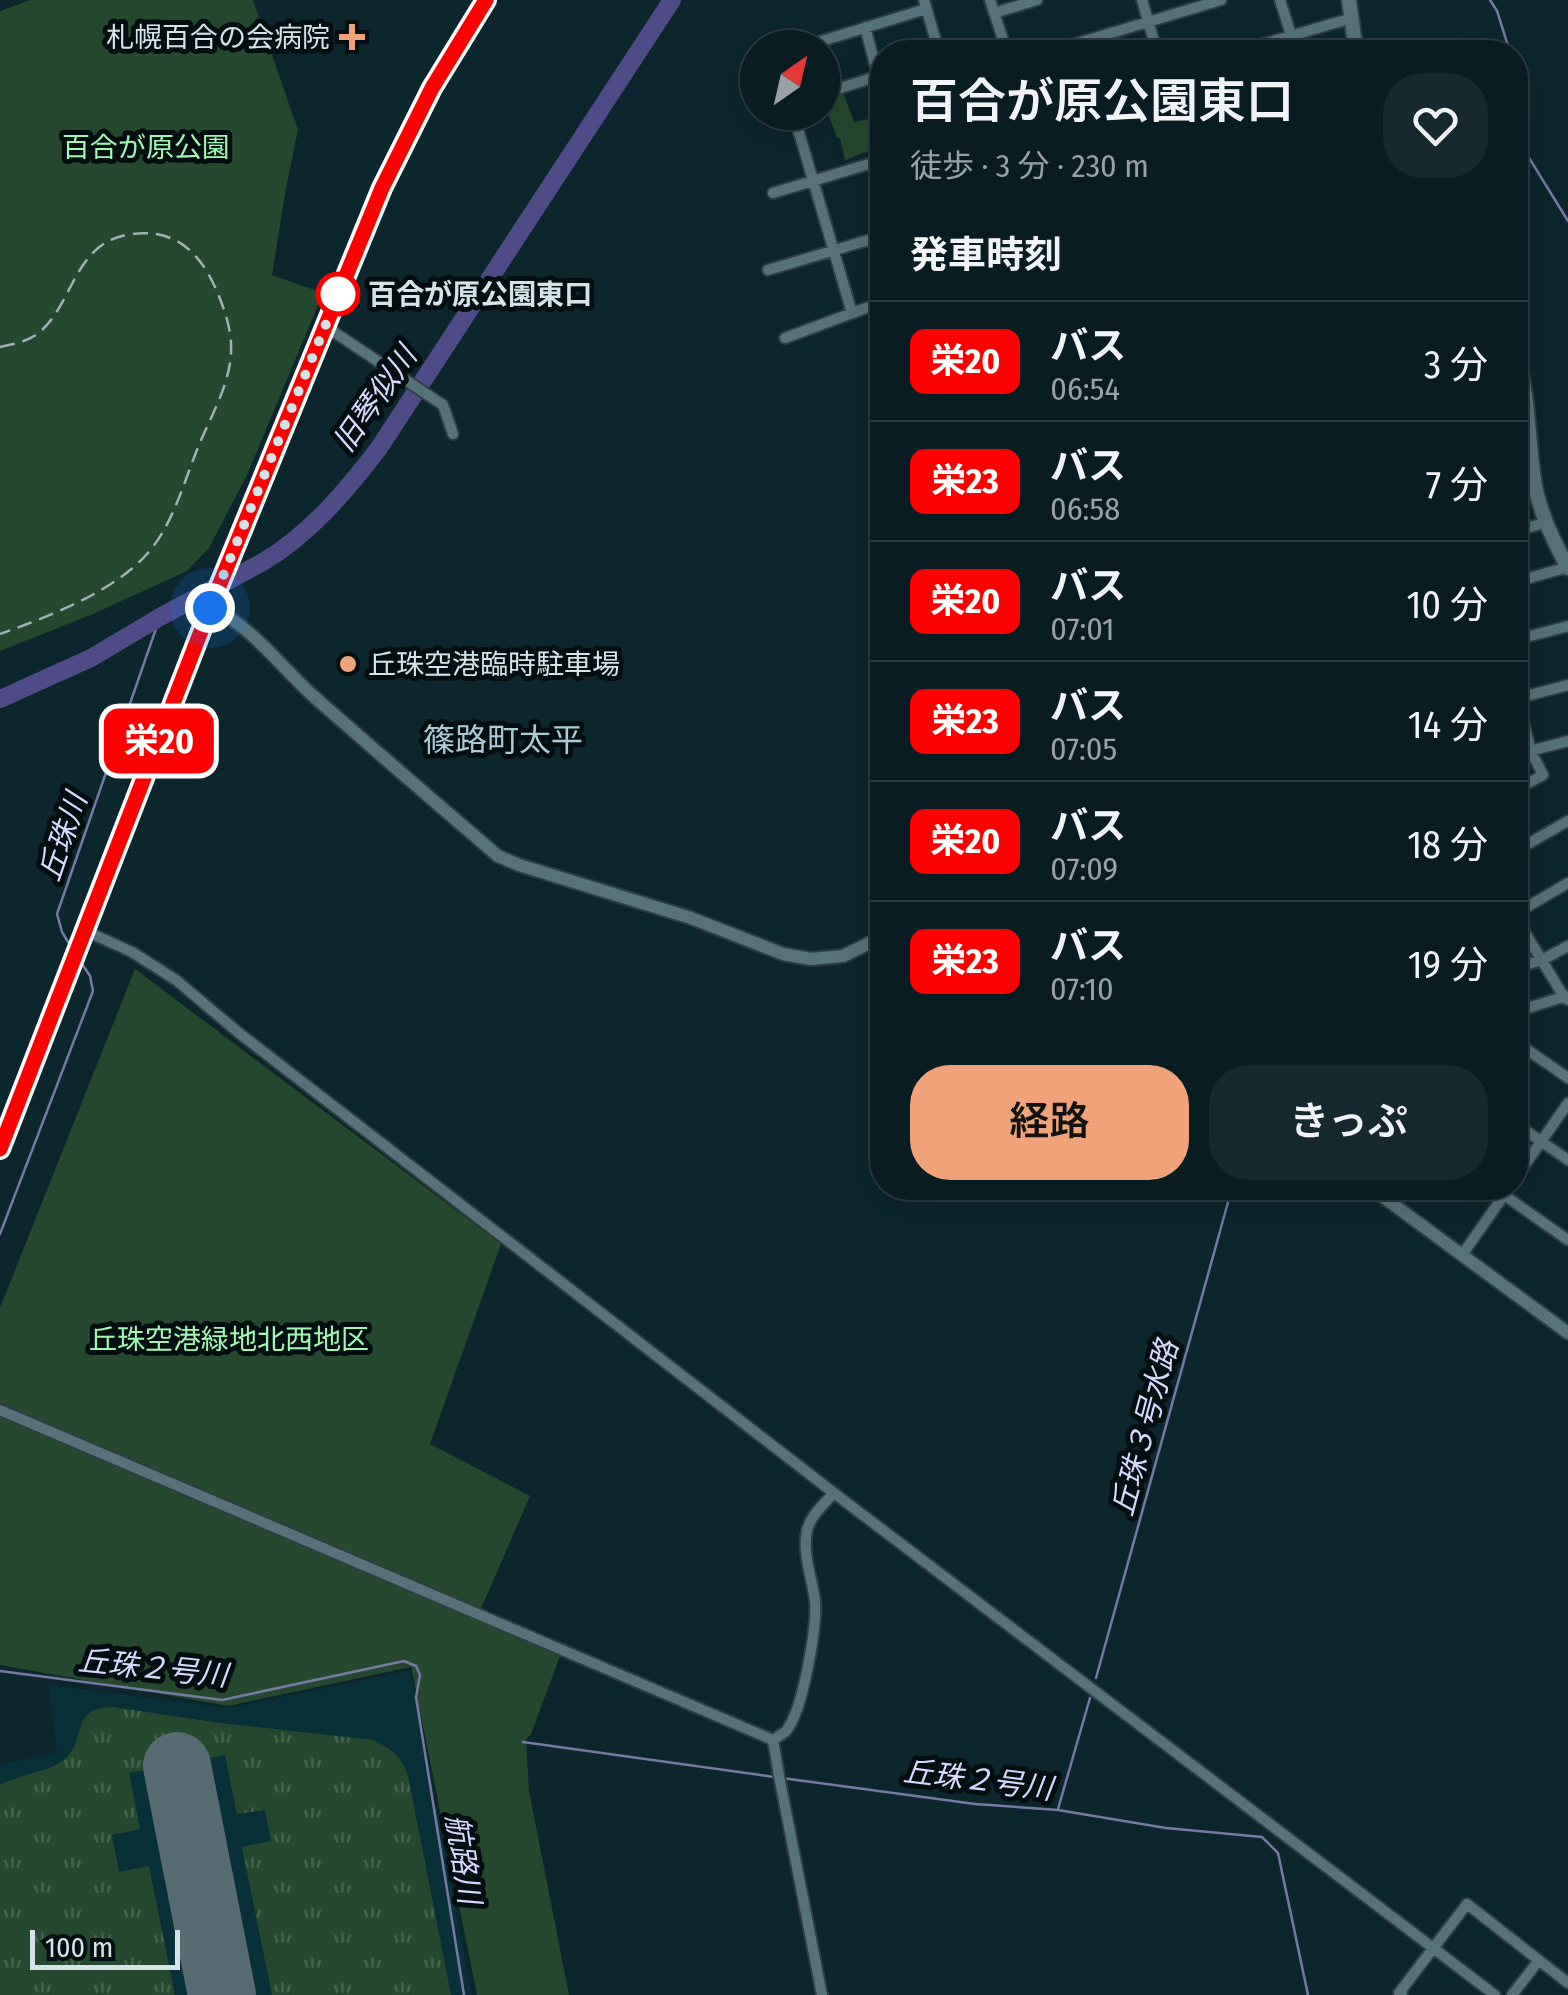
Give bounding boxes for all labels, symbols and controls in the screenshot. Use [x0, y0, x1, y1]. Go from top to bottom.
place label: 札幌百合の会病院 [106, 21, 330, 54]
marker: 札幌百合の会病院 [339, 24, 365, 50]
north arrow [740, 30, 840, 130]
map controls [740, 30, 840, 130]
text: 百合が原公園東口 [910, 73, 1294, 131]
button: heart [1383, 73, 1488, 178]
park label: 百合が原公園 [62, 131, 230, 164]
text: 徒歩 · 3 分 · 230 m [910, 147, 1149, 185]
text: 発車時刻 [910, 232, 1062, 278]
marker: 百合が原公園東口 [317, 273, 359, 315]
place label: 百合が原公園東口 [368, 278, 592, 311]
text: バス [1050, 323, 1126, 369]
water label: 旧琴似川 [326, 337, 426, 458]
text: 栄20 [930, 340, 1000, 382]
text: 3 分 [1424, 342, 1488, 388]
text: 06:54 [1050, 370, 1120, 408]
text: バス [1050, 443, 1126, 489]
text: 栄23 [931, 460, 999, 502]
text: 7 分 [1426, 462, 1488, 508]
text: 06:58 [1050, 490, 1120, 528]
text: バス [1050, 563, 1126, 609]
text: 栄20 [930, 580, 1000, 622]
text: 10 分 [1406, 582, 1488, 628]
your location [185, 583, 235, 633]
text: 07:01 [1050, 610, 1115, 648]
place label: 丘珠空港臨時駐車場 [368, 648, 620, 681]
marker: 丘珠空港臨時駐車場 [337, 653, 359, 675]
text: バス [1050, 683, 1126, 729]
text: 栄23 [931, 700, 999, 742]
text: 14 分 [1408, 702, 1488, 748]
line badge: 栄20 [102, 708, 216, 774]
text: 栄20 [124, 720, 194, 762]
district label: 篠路町太平 [423, 721, 583, 759]
text: 07:05 [1050, 730, 1117, 768]
water label: 丘珠川 [31, 786, 96, 885]
text: バス [1050, 803, 1126, 849]
text: 栄20 [930, 820, 1000, 862]
text: 18 分 [1407, 822, 1488, 868]
text: 07:09 [1050, 850, 1118, 888]
text: バス [1050, 923, 1126, 969]
text: 栄23 [931, 940, 999, 982]
text: 19 分 [1408, 942, 1488, 988]
text: 07:10 [1050, 970, 1114, 1008]
button: 経路 [910, 1065, 1189, 1180]
button: きっぷ [1209, 1065, 1488, 1180]
park label: 丘珠空港緑地北西地区 [89, 1323, 369, 1356]
water label: 丘珠３号水路 [1104, 1334, 1186, 1520]
water label: 丘珠２号川 [77, 1642, 232, 1694]
water label: 丘珠２号川 [901, 1753, 1058, 1807]
water label: 航路川 [438, 1812, 488, 1909]
scale bar [30, 1925, 180, 1970]
text: 100 m [45, 1931, 113, 1964]

